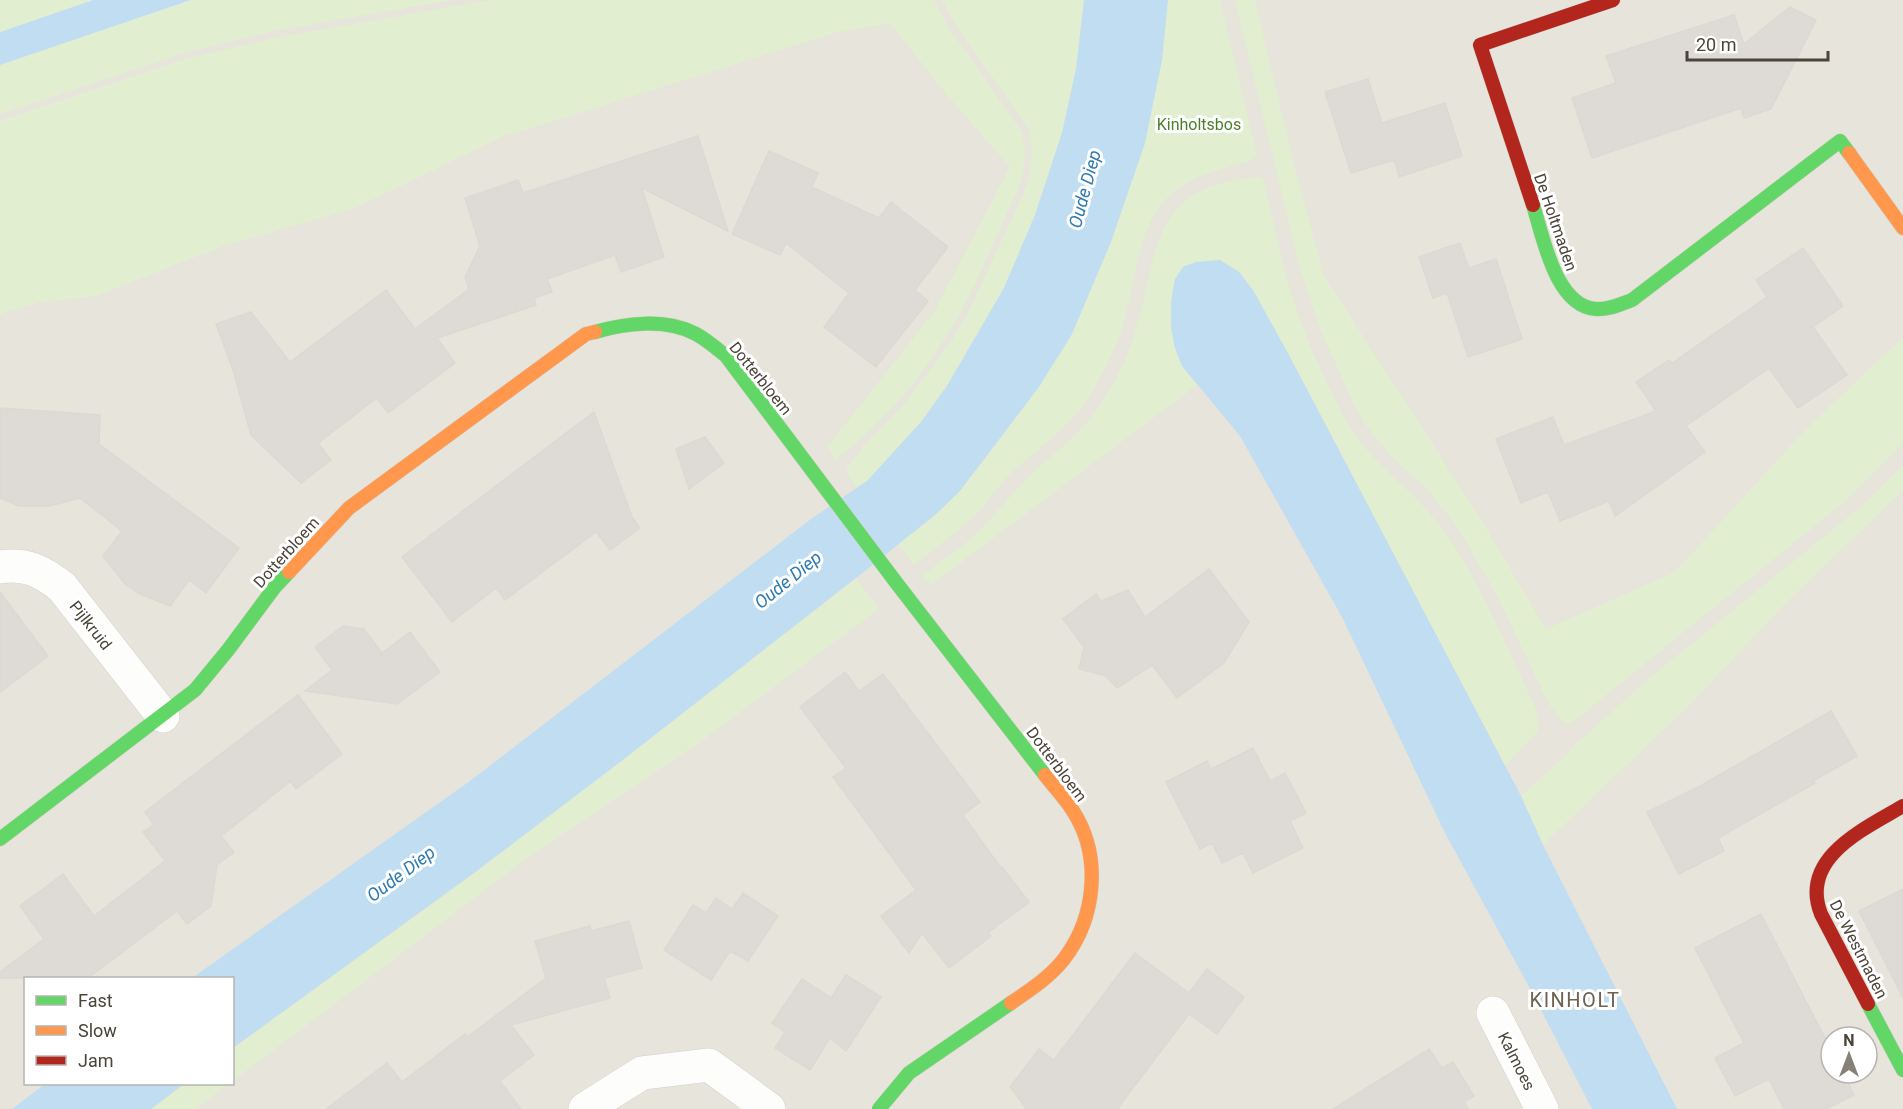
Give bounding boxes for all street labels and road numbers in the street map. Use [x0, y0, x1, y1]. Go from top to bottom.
street label: De Holtmaden [1530, 171, 1581, 273]
street label: Dotterbloem [725, 338, 796, 419]
street label: Dotterbloem [250, 513, 323, 592]
street label: Pijlkruid [66, 597, 116, 654]
street label: Dotterbloem [1022, 723, 1091, 805]
street label: De Westmaden [1826, 897, 1892, 1002]
street label: Kalmoes [1494, 1029, 1539, 1093]

